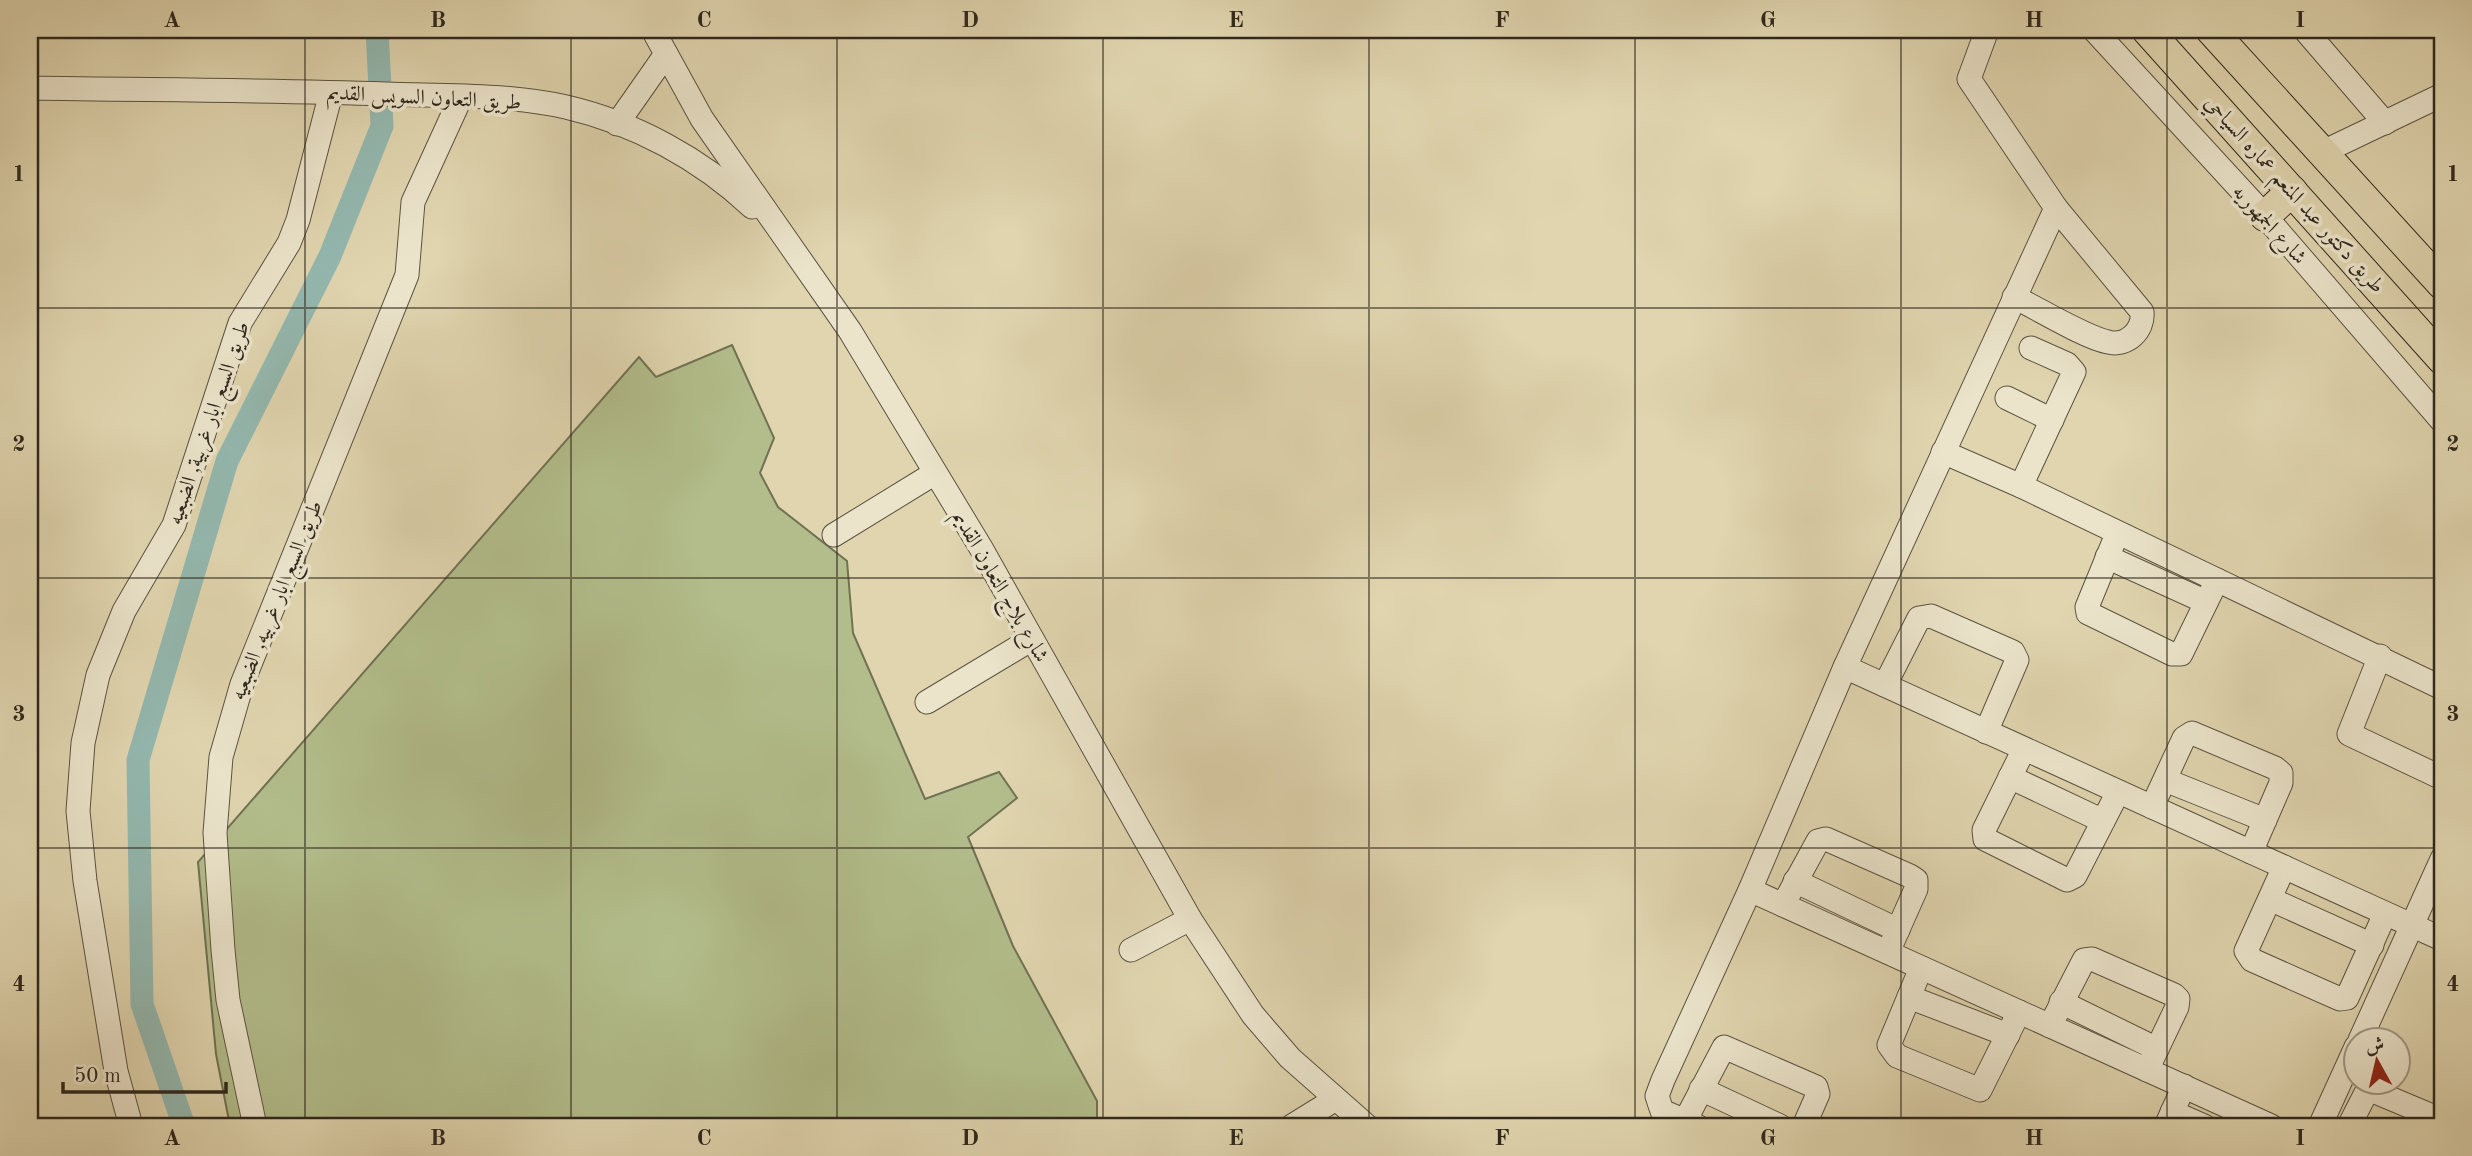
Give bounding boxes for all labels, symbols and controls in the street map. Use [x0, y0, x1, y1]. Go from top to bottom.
text: A [163, 9, 181, 32]
text: B [430, 9, 446, 32]
text: C [696, 9, 712, 32]
text: D [961, 9, 979, 32]
text: E [1228, 9, 1244, 32]
text: F [1494, 9, 1510, 32]
text: G [1760, 9, 1776, 32]
text: H [2025, 9, 2043, 32]
text: I [2295, 9, 2305, 32]
street label: طريق التعاون السويس القديم [326, 83, 522, 120]
street label: طريق دكتور عبد المنعم عماره السياحي [2194, 92, 2388, 303]
text: 1 [12, 163, 26, 186]
text: 1 [2446, 163, 2460, 186]
street label: شارع الجمهوريه [2224, 181, 2310, 273]
street label: طريق السبع ابار غربية, الضبعيه [165, 319, 261, 530]
text: 2 [12, 433, 26, 456]
text: 2 [2446, 433, 2460, 456]
street label: طريق السبع ابار غربيه, الضبعيه [228, 498, 334, 706]
street label: شارع بلاج التعاون القديم [942, 507, 1052, 670]
text: 3 [12, 703, 26, 726]
text: 3 [2446, 703, 2460, 726]
text: 4 [12, 973, 26, 996]
text: 4 [2446, 973, 2460, 996]
north arrow [2342, 1026, 2412, 1096]
text: ش [2364, 1036, 2386, 1057]
scale bar [63, 1051, 226, 1095]
text: 50 m [74, 1066, 121, 1087]
text: A [163, 1127, 181, 1150]
text: B [430, 1127, 446, 1150]
text: C [696, 1127, 712, 1150]
text: D [961, 1127, 979, 1150]
text: E [1228, 1127, 1244, 1150]
text: F [1494, 1127, 1510, 1150]
text: G [1760, 1127, 1776, 1150]
text: H [2025, 1127, 2043, 1150]
text: I [2295, 1127, 2305, 1150]

